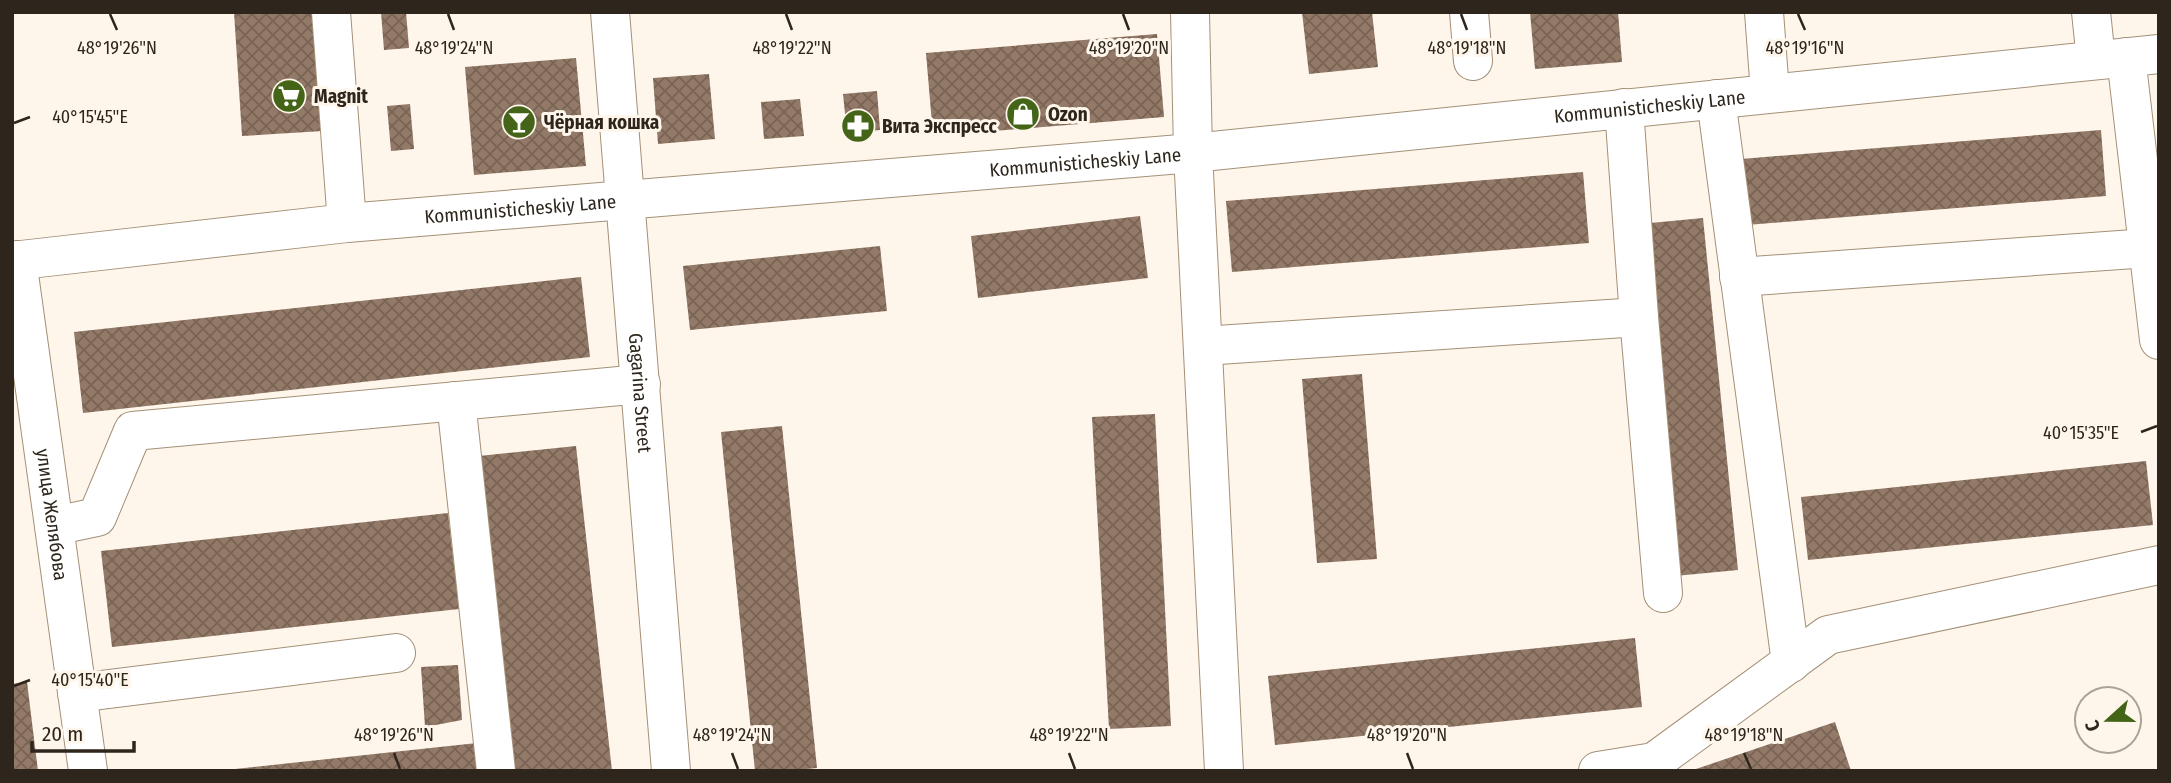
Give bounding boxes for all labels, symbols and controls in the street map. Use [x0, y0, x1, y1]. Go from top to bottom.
text: 48°19'26"N [77, 37, 157, 59]
text: 48°19'24"N [415, 37, 493, 59]
text: 48°19'22"N [752, 37, 832, 59]
text: 48°19'20"N [1089, 37, 1169, 59]
text: 48°19'18"N [1427, 37, 1507, 59]
text: 48°19'16"N [1766, 37, 1844, 59]
supermarket icon: Magnit [270, 77, 308, 115]
place label: Magnit [314, 85, 368, 108]
street label: Kommunisticheskiy Lane [1553, 85, 1746, 128]
shop icon: Ozon [1004, 95, 1042, 133]
bar icon: Чёрная кошка [500, 103, 538, 141]
place label: Ozon [1048, 103, 1088, 126]
text: 40°15'45"E [52, 106, 128, 128]
pharmacy icon: Вита Экспресс [839, 107, 877, 145]
place label: Чёрная кошка [544, 111, 659, 134]
place label: Вита Экспресс [882, 115, 998, 138]
street label: Kommunisticheskiy Lane [989, 143, 1182, 182]
street label: Kommunisticheskiy Lane [424, 190, 617, 229]
street label: Gagarina Street [624, 332, 656, 454]
text: 40°15'35"E [2043, 422, 2119, 444]
street label: улица Желябова [31, 447, 72, 582]
text: 40°15'40"E [51, 669, 129, 691]
north arrow [2073, 685, 2143, 755]
scale bar [32, 710, 133, 754]
text: С [2080, 717, 2105, 735]
text: 20 m [42, 721, 83, 747]
text: 48°19'26"N [354, 724, 434, 746]
text: 48°19'24"N [693, 724, 771, 746]
text: 48°19'22"N [1029, 724, 1109, 746]
text: 48°19'20"N [1367, 724, 1447, 746]
text: 48°19'18"N [1704, 724, 1784, 746]

